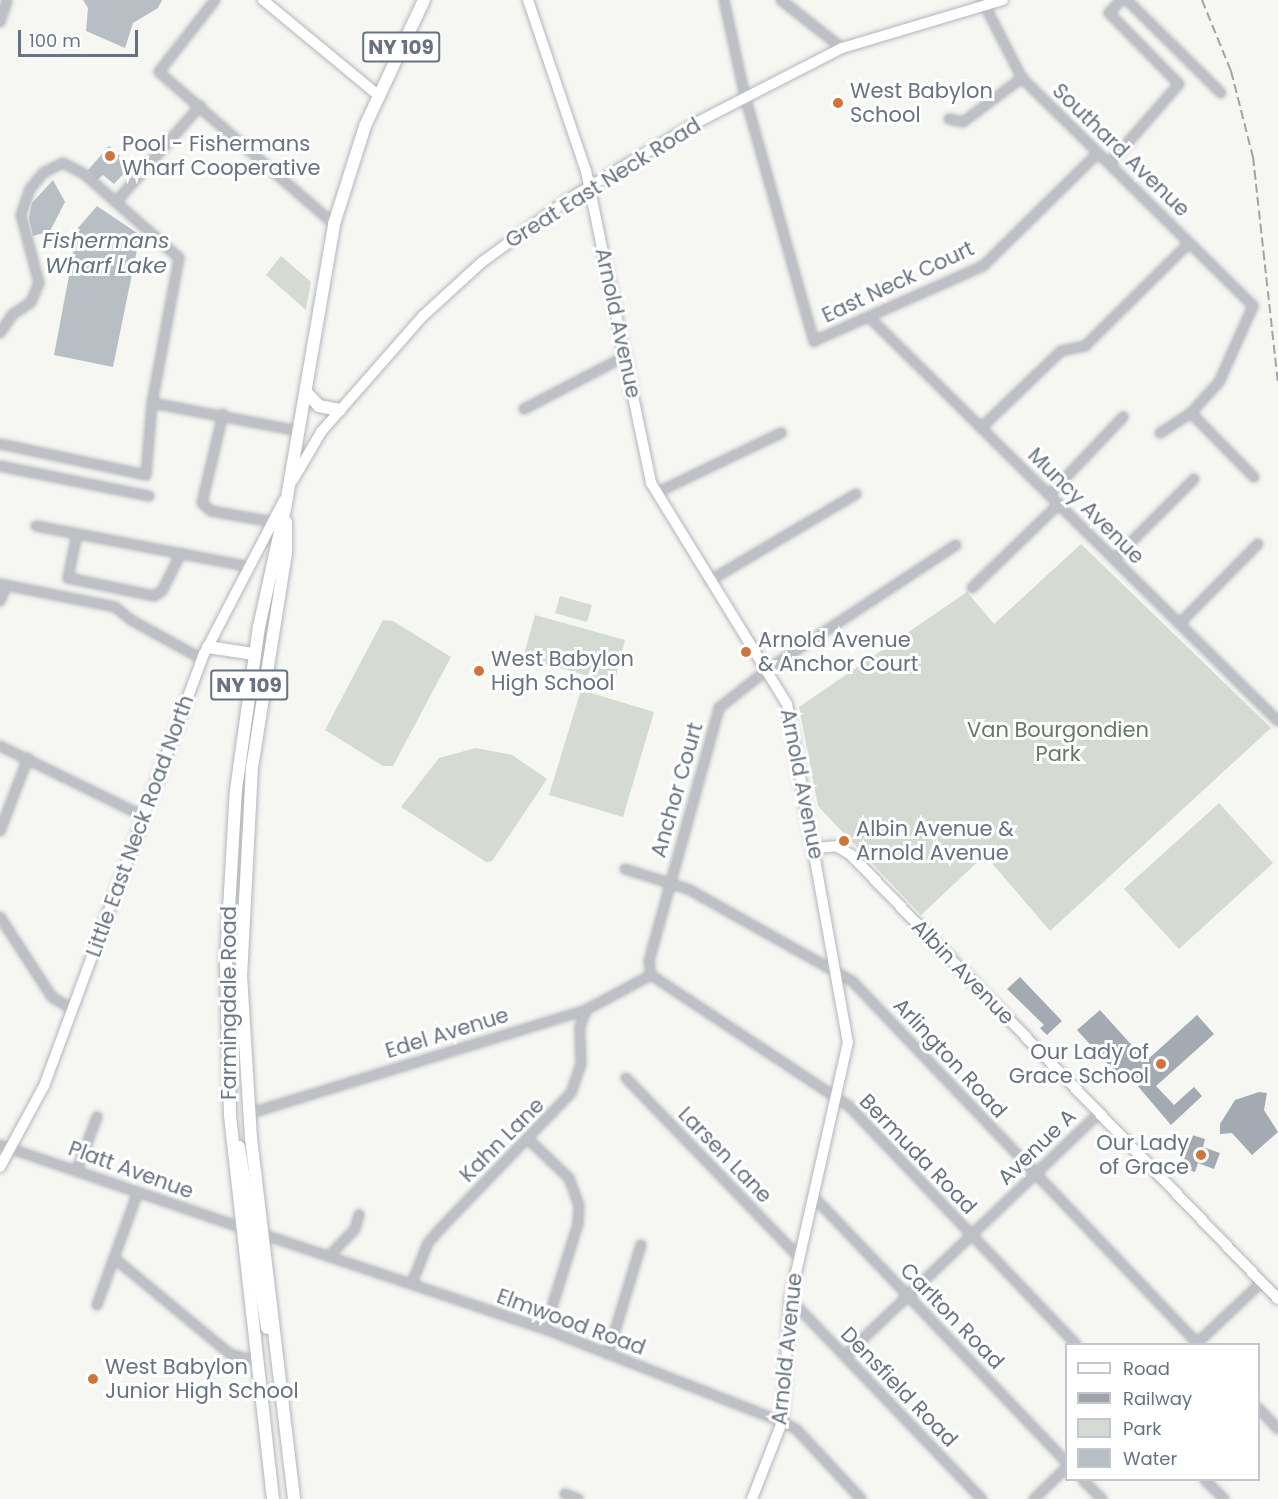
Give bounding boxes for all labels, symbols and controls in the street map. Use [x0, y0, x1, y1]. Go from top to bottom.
scale bar [21, 18, 141, 56]
text: 100 m [29, 28, 81, 53]
road number: NY 109 [362, 30, 440, 64]
place label: West Babylon School [850, 78, 993, 128]
street label: Southard Avenue [1047, 78, 1195, 222]
marker: West Babylon School [831, 96, 845, 110]
street label: Great East Neck Road [501, 113, 705, 253]
place label: Pool - Fishermans Wharf Cooperative [122, 131, 320, 181]
marker: Pool - Fishermans Wharf Cooperative [103, 149, 117, 163]
water label: Fishermans Wharf Lake [42, 227, 170, 278]
street label: East Neck Court [818, 236, 978, 328]
street label: Arnold Avenue [590, 246, 646, 400]
street label: Muncy Avenue [1023, 443, 1149, 569]
place label: Arnold Avenue & Anchor Court [758, 627, 918, 677]
marker: Arnold Avenue & Anchor Court [739, 645, 753, 659]
place label: West Babylon High School [491, 646, 634, 696]
marker: West Babylon High School [472, 664, 486, 678]
road number: NY 109 [210, 668, 288, 702]
street label: Little East Neck Road North [81, 692, 199, 960]
street label: Arnold Avenue [775, 707, 829, 861]
park label: Van Bourgondien Park [967, 717, 1149, 767]
street label: Anchor Court [646, 720, 708, 860]
place label: Albin Avenue & Arnold Avenue [856, 816, 1014, 866]
marker: Albin Avenue & Arnold Avenue [837, 834, 851, 848]
street label: Farmingdale Road [216, 906, 242, 1100]
street label: Albin Avenue [906, 914, 1020, 1030]
street label: Arlington Road [888, 993, 1012, 1123]
street label: Edel Avenue [382, 1002, 512, 1064]
place label: Our Lady of Grace School [1009, 1039, 1149, 1089]
marker: Our Lady of Grace School [1154, 1057, 1168, 1071]
street label: Bermuda Road [854, 1089, 982, 1219]
street label: Kahn Lane [455, 1093, 549, 1187]
street label: Larsen Lane [673, 1102, 777, 1208]
street label: Avenue A [993, 1104, 1081, 1190]
place label: Our Lady of Grace [1096, 1130, 1189, 1180]
street label: Platt Avenue [65, 1136, 197, 1204]
marker: Our Lady of Grace [1194, 1148, 1208, 1162]
street label: Carlton Road [895, 1258, 1009, 1374]
street label: Arnold Avenue [766, 1272, 808, 1426]
street label: Elmwood Road [493, 1283, 649, 1361]
street label: Densfield Road [835, 1322, 963, 1452]
legend [1065, 1343, 1260, 1481]
place label: West Babylon Junior High School [105, 1354, 299, 1404]
text: Road [1123, 1356, 1170, 1381]
marker: West Babylon Junior High School [86, 1372, 100, 1386]
text: Railway [1123, 1386, 1192, 1411]
text: Park [1123, 1416, 1162, 1441]
text: Water [1123, 1446, 1177, 1471]

